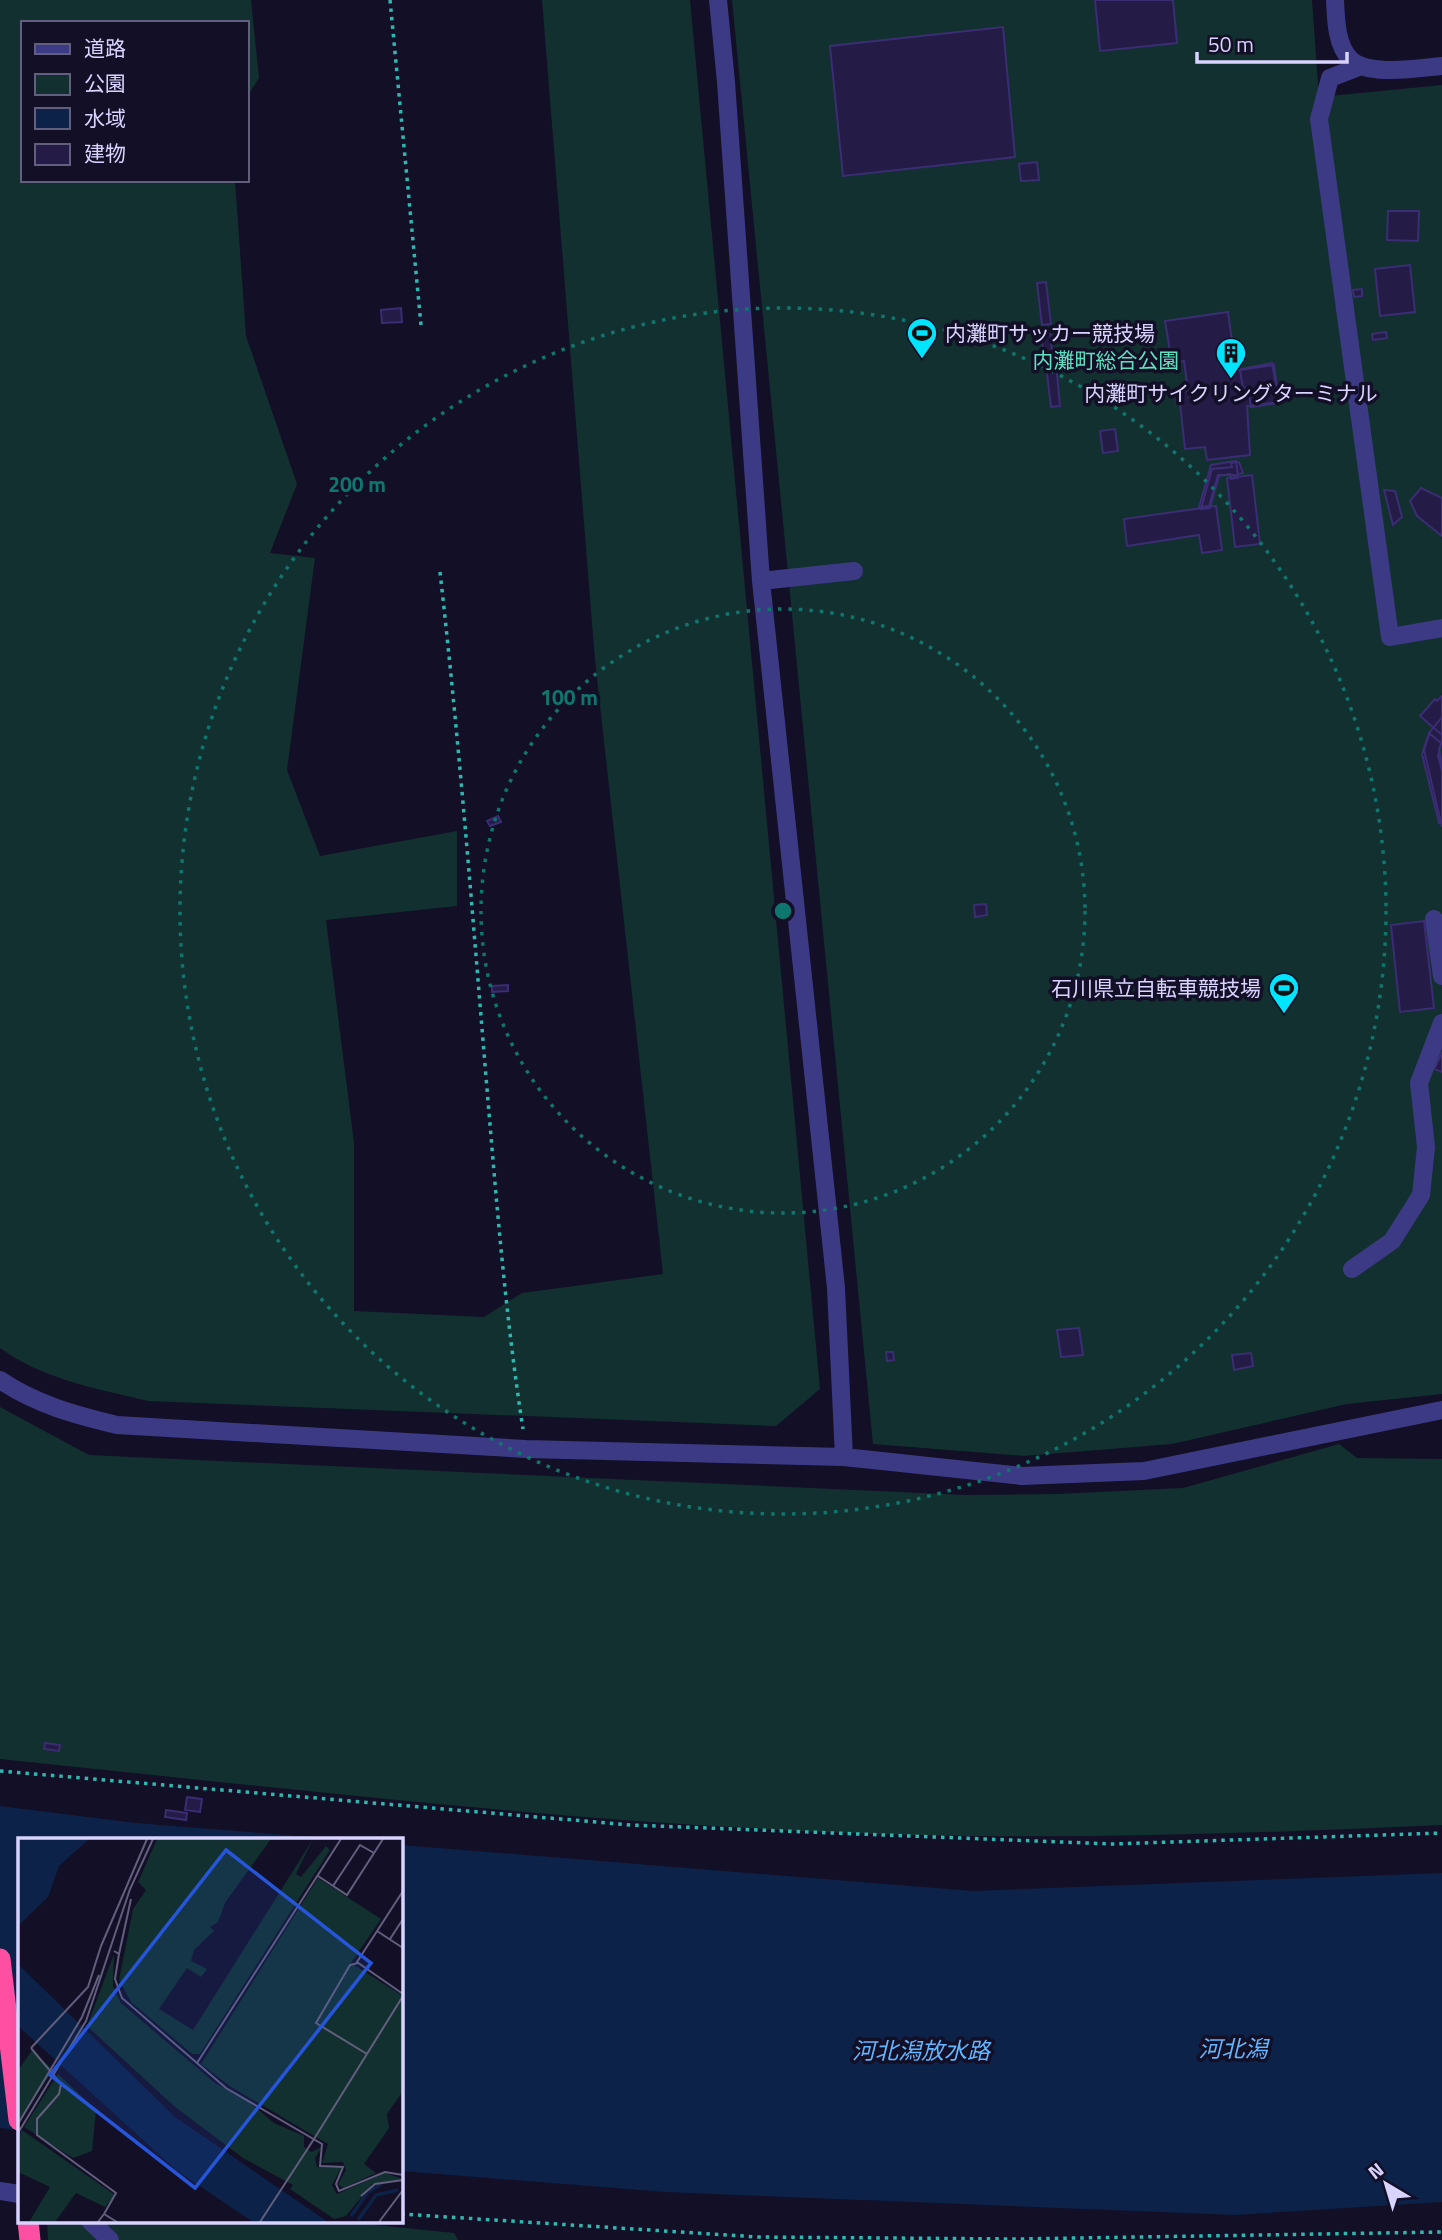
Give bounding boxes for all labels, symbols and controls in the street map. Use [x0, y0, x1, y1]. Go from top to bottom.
legend [21, 21, 248, 182]
scale bar [1197, 21, 1348, 65]
text: 50 m [1208, 28, 1254, 60]
text: 道路 [84, 32, 126, 64]
text: 公園 [84, 67, 126, 99]
text: 水域 [84, 102, 126, 134]
text: 建物 [84, 137, 126, 169]
sports icon: 内灘町サッカー競技場 [905, 316, 939, 360]
place label: 内灘町サッカー競技場 [945, 317, 1155, 349]
building icon: 内灘町サイクリングターミナル [1214, 336, 1248, 380]
park label: 内灘町総合公園 [1033, 344, 1180, 376]
place label: 内灘町サイクリングターミナル [1084, 377, 1378, 409]
text: 200 m [328, 468, 386, 500]
text: 100 m [540, 681, 598, 713]
centre of rings [771, 899, 795, 923]
sports icon: 石川県立自転車競技場 [1267, 971, 1301, 1015]
place label: 石川県立自転車競技場 [1051, 972, 1261, 1004]
inset map [18, 1838, 402, 2222]
water label: 河北潟 [1199, 2031, 1271, 2066]
water label: 河北潟放水路 [852, 2033, 992, 2068]
north arrow [1351, 2149, 1421, 2219]
text: N [1361, 2155, 1389, 2186]

